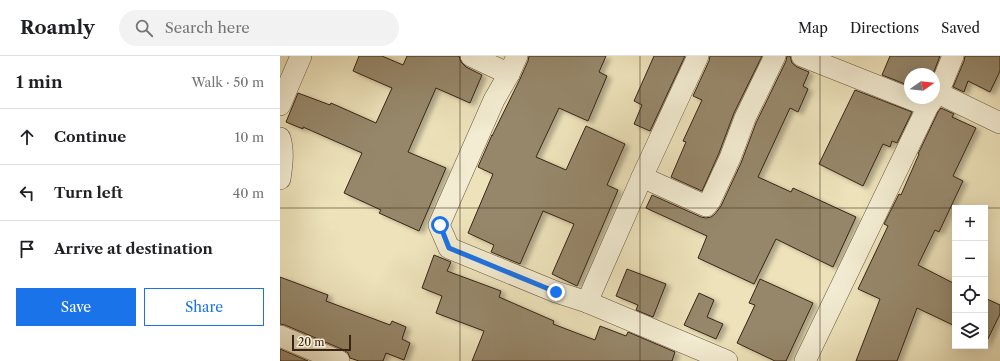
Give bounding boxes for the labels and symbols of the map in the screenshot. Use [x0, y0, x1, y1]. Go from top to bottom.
north arrow [904, 68, 940, 104]
route start [431, 216, 449, 234]
route end [547, 283, 565, 301]
scale bar [292, 333, 351, 352]

